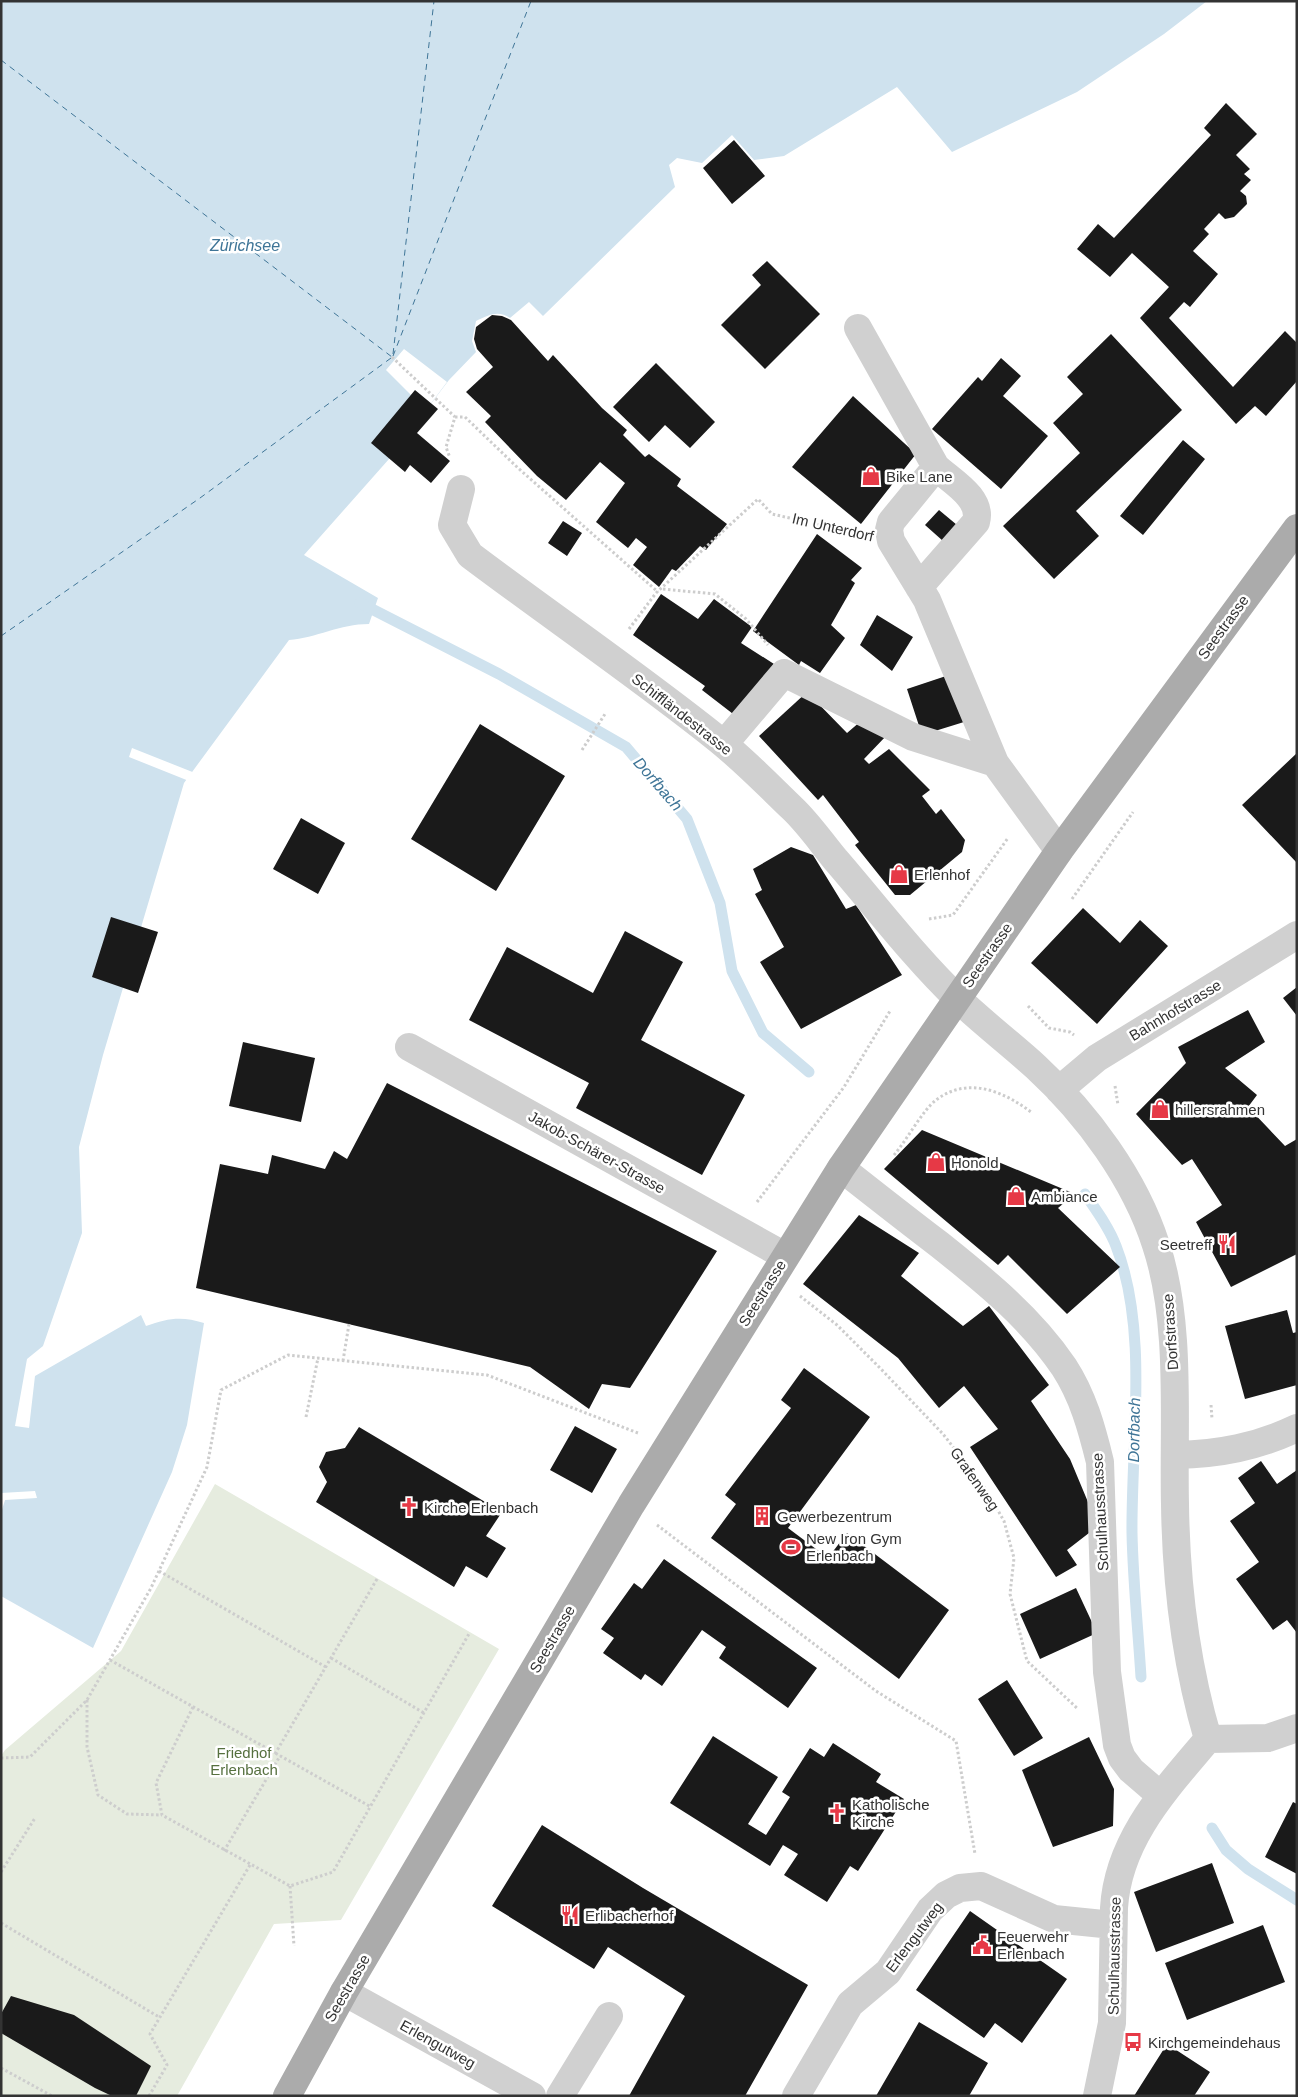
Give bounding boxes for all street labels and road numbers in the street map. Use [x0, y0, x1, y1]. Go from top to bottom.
street label: Im Unterdorf [790, 509, 876, 545]
street label: Seestrasse [1194, 592, 1252, 662]
street label: Schiffländestrasse [629, 670, 735, 758]
street label: Seestrasse [959, 919, 1015, 991]
street label: Bahnhofstrasse [1126, 976, 1224, 1044]
street label: Jakob-Schärer-Strasse [526, 1107, 668, 1197]
street label: Seestrasse [735, 1257, 789, 1329]
street label: Dorfstrasse [1159, 1293, 1181, 1371]
street label: Grafenweg [947, 1444, 1003, 1514]
street label: Schulhausstrasse [1088, 1452, 1112, 1572]
street label: Seestrasse [526, 1602, 578, 1676]
street label: Schulhausstrasse [1104, 1897, 1124, 2015]
street label: Erlengutweg [882, 1899, 946, 1975]
street label: Seestrasse [321, 1951, 373, 2025]
street label: Erlengutweg [397, 2016, 479, 2072]

